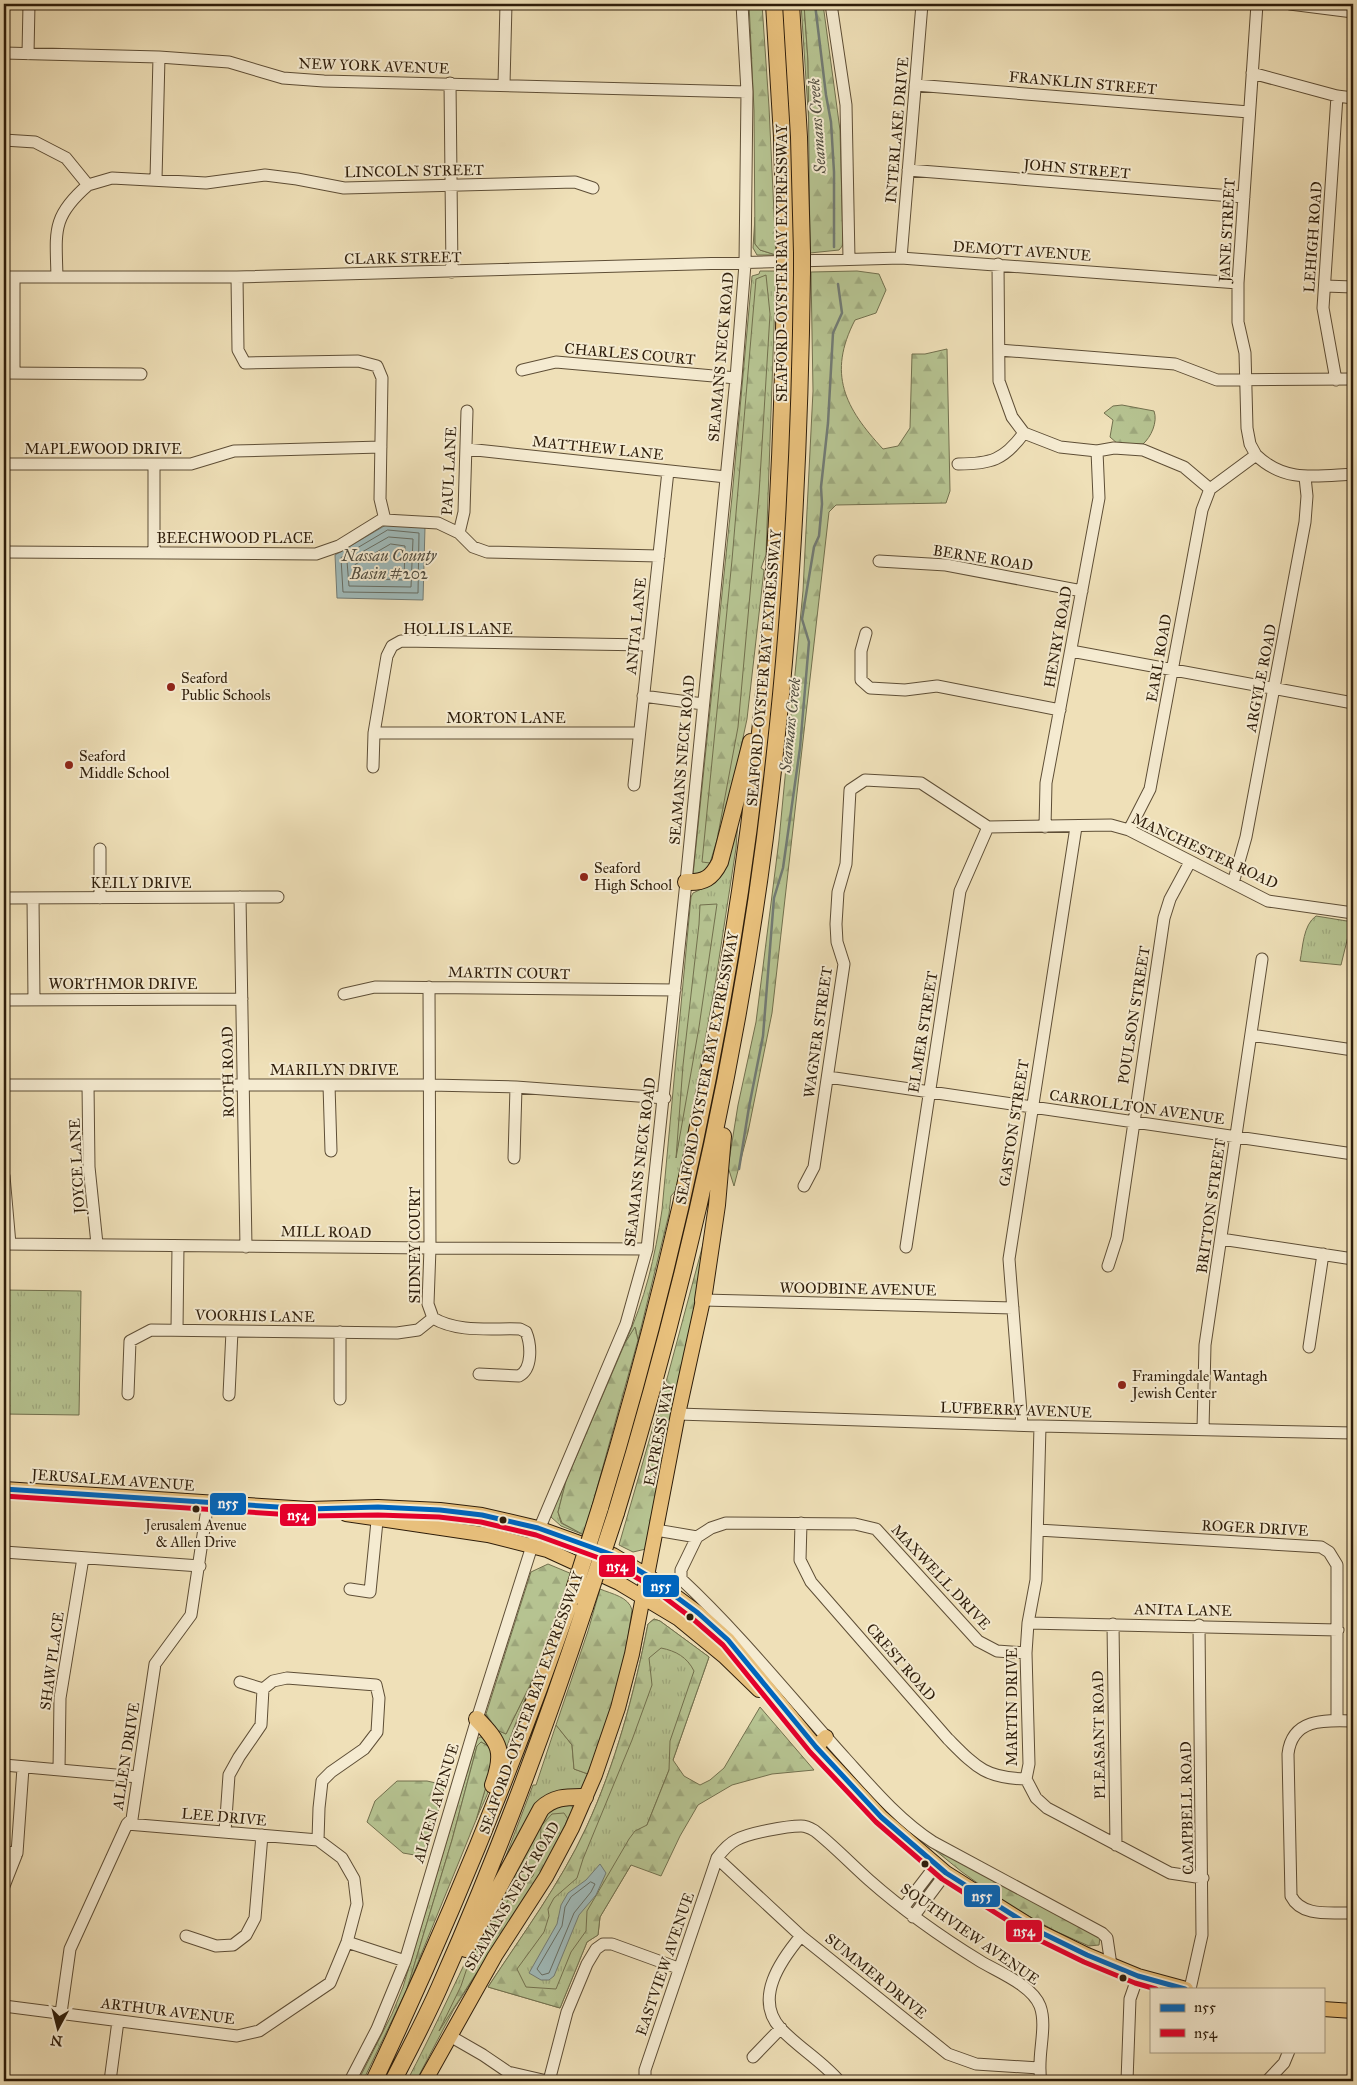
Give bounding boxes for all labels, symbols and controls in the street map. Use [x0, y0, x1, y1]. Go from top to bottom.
street label: NEW YORK AVENUE [298, 54, 450, 78]
street label: INTERLAKE DRIVE [882, 56, 912, 204]
street label: FRANKLIN STREET [1008, 68, 1158, 98]
water label: Seamans Creek [804, 78, 830, 175]
street label: SEAFORD-OYSTER BAY EXPRESSWAY [773, 124, 791, 402]
street label: JOHN STREET [1021, 155, 1131, 184]
street label: LINCOLN STREET [344, 161, 484, 181]
street label: JANE STREET [1215, 178, 1240, 284]
street label: LEHIGH ROAD [1300, 181, 1326, 293]
street label: DEMOTT AVENUE [952, 237, 1092, 265]
street label: CLARK STREET [344, 248, 462, 268]
street label: SEAMANS NECK ROAD [705, 271, 737, 443]
street label: CHARLES COURT [564, 339, 696, 369]
street label: PAUL LANE [438, 426, 460, 516]
street label: MATTHEW LANE [531, 432, 665, 464]
street label: MAPLEWOOD DRIVE [24, 440, 182, 458]
street label: SEAFORD-OYSTER BAY EXPRESSWAY [743, 528, 785, 807]
street label: BEECHWOOD PLACE [156, 529, 314, 547]
street label: BERNE ROAD [932, 541, 1035, 575]
water label: Nassau County Basin #202 [341, 546, 437, 583]
street label: ANITA LANE [622, 576, 650, 677]
street label: HENRY ROAD [1040, 585, 1076, 689]
street label: EARL ROAD [1142, 612, 1176, 703]
street label: HOLLIS LANE [403, 620, 513, 638]
street label: ARGYLE ROAD [1242, 622, 1280, 734]
place label: Seaford Public Schools [181, 669, 271, 704]
street label: SEAMANS NECK ROAD [666, 674, 698, 846]
water label: Seamans Creek [775, 677, 804, 774]
marker: Seaford Public Schools [165, 681, 177, 693]
street label: MORTON LANE [446, 709, 566, 727]
place label: Seaford Middle School [79, 747, 171, 782]
marker: Seaford Middle School [63, 759, 75, 771]
street label: MANCHESTER ROAD [1129, 809, 1281, 893]
place label: Seaford High School [594, 859, 673, 894]
marker: Seaford High School [578, 871, 590, 883]
street label: KEILY DRIVE [90, 874, 192, 892]
street label: SEAFORD-OYSTER BAY EXPRESSWAY [672, 929, 742, 1206]
street label: POULSON STREET [1114, 945, 1154, 1085]
street label: MARTIN COURT [448, 963, 570, 983]
street label: WAGNER STREET [800, 965, 836, 1099]
street label: ELMER STREET [904, 970, 942, 1094]
street label: WORTHMOR DRIVE [48, 975, 198, 993]
street label: ROTH ROAD [218, 1026, 238, 1118]
street label: GASTON STREET [995, 1058, 1033, 1188]
street label: MARILYN DRIVE [270, 1061, 399, 1079]
street label: SEAMANS NECK ROAD [621, 1076, 659, 1248]
street label: CARROLLTON AVENUE [1048, 1086, 1226, 1128]
street label: JOYCE LANE [66, 1118, 90, 1216]
street label: BRITTON STREET [1193, 1137, 1229, 1275]
street label: SIDNEY COURT [406, 1187, 424, 1303]
street label: MILL ROAD [280, 1222, 372, 1242]
street label: WOODBINE AVENUE [779, 1279, 937, 1299]
street label: VOORHIS LANE [194, 1306, 315, 1326]
place label: Framingdale Wantagh Jewish Center [1130, 1367, 1268, 1403]
marker: Framingdale Wantagh Jewish Center [1116, 1379, 1128, 1391]
street label: EXPRESS WAY [640, 1380, 678, 1488]
street label: LUFBERRY AVENUE [940, 1398, 1092, 1422]
street label: JERUSALEM AVENUE [29, 1465, 195, 1496]
line badge: n55 [209, 1492, 247, 1516]
text: n55 [218, 1495, 239, 1512]
line badge: n54 [279, 1503, 317, 1527]
marker: Jerusalem Avenue & Allen Drive [191, 1504, 201, 1514]
text: n54 [287, 1507, 310, 1525]
unlabelled marker [498, 1515, 508, 1525]
street label: ROGER DRIVE [1201, 1516, 1309, 1540]
place label: Jerusalem Avenue & Allen Drive [143, 1517, 247, 1551]
street label: MAXWELL DRIVE [888, 1521, 995, 1634]
line badge: n54 [598, 1554, 636, 1578]
text: n54 [606, 1558, 629, 1576]
street label: SEAFORD-OYSTER BAY EXPRESSWAY [475, 1569, 587, 1837]
line badge: n55 [642, 1574, 680, 1598]
text: n55 [651, 1578, 672, 1595]
street label: ANITA LANE [1133, 1600, 1232, 1620]
street label: SHAW PLACE [36, 1610, 68, 1711]
unlabelled marker [685, 1612, 695, 1622]
street label: CREST ROAD [862, 1619, 940, 1705]
street label: MARTIN DRIVE [1003, 1648, 1021, 1766]
street label: PLEASANT ROAD [1089, 1670, 1109, 1800]
street label: ALLEN DRIVE [108, 1701, 143, 1812]
street label: ALKEN AVENUE [409, 1741, 463, 1866]
street label: CAMPBELL ROAD [1177, 1741, 1197, 1875]
street label: LEE DRIVE [181, 1804, 268, 1830]
street label: SEAMANS NECK ROAD [460, 1818, 564, 1974]
unlabelled marker [920, 1859, 930, 1869]
street label: SOUTHVIEW AVENUE [897, 1879, 1043, 1989]
line badge: n55 [963, 1884, 1001, 1908]
text: n55 [972, 1888, 993, 1905]
street label: EASTVIEW AVENUE [632, 1890, 698, 2038]
line badge: n54 [1005, 1919, 1043, 1943]
text: n54 [1013, 1923, 1036, 1941]
street label: SUMMER DRIVE [821, 1929, 931, 2023]
unlabelled marker [1118, 1973, 1128, 1983]
legend [1150, 1988, 1324, 2052]
street label: ARTHUR AVENUE [99, 1994, 236, 2028]
text: n55 [1194, 1998, 1216, 2016]
north arrow [32, 2002, 82, 2052]
text: n54 [1194, 2024, 1218, 2042]
text: N [49, 2031, 63, 2050]

